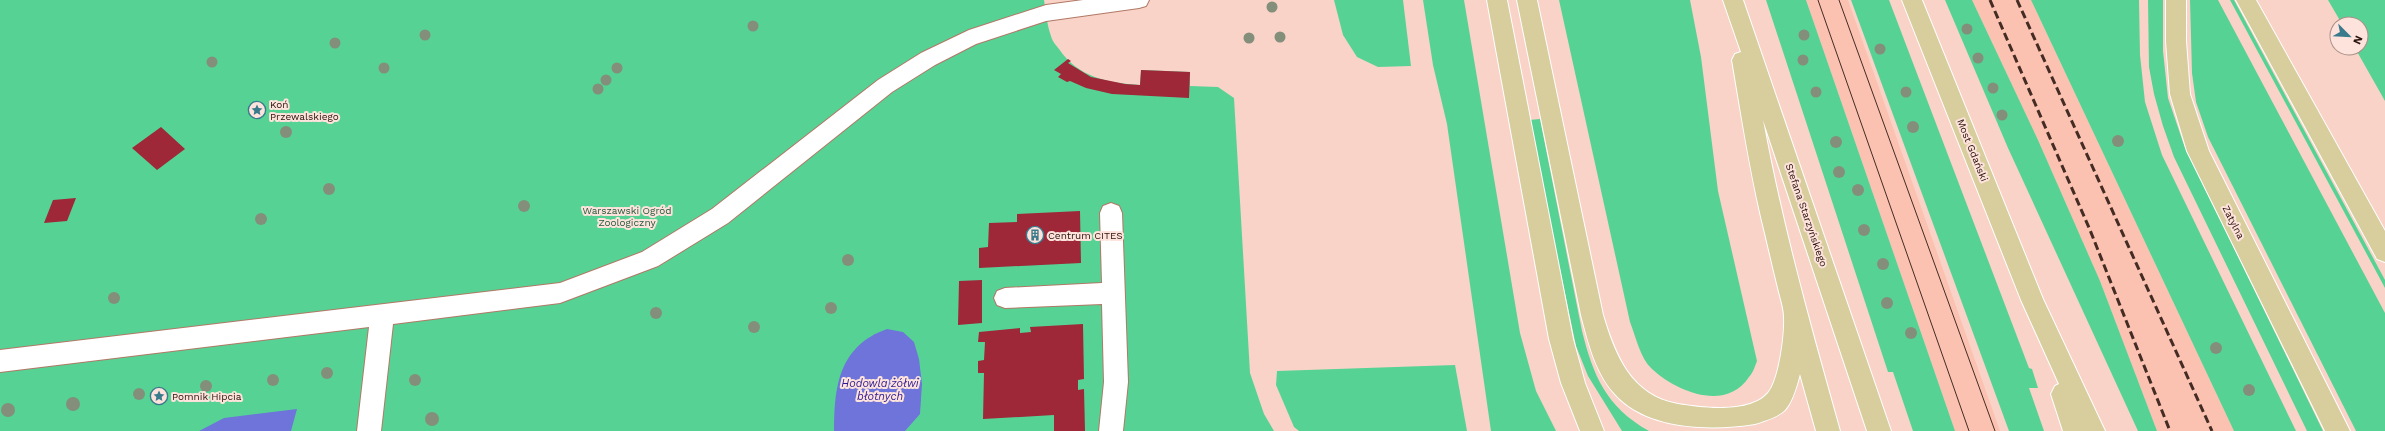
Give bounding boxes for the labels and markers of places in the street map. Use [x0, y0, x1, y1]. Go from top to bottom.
place label: Koń Przewalskiego [270, 99, 339, 122]
place icon: Koń Przewalskiego [247, 100, 267, 120]
building icon: Centrum CITES [1025, 225, 1045, 245]
place label: Centrum CITES [1048, 230, 1123, 241]
place icon: Pomnik Hipcia [149, 386, 169, 406]
place label: Pomnik Hipcia [172, 391, 242, 402]

